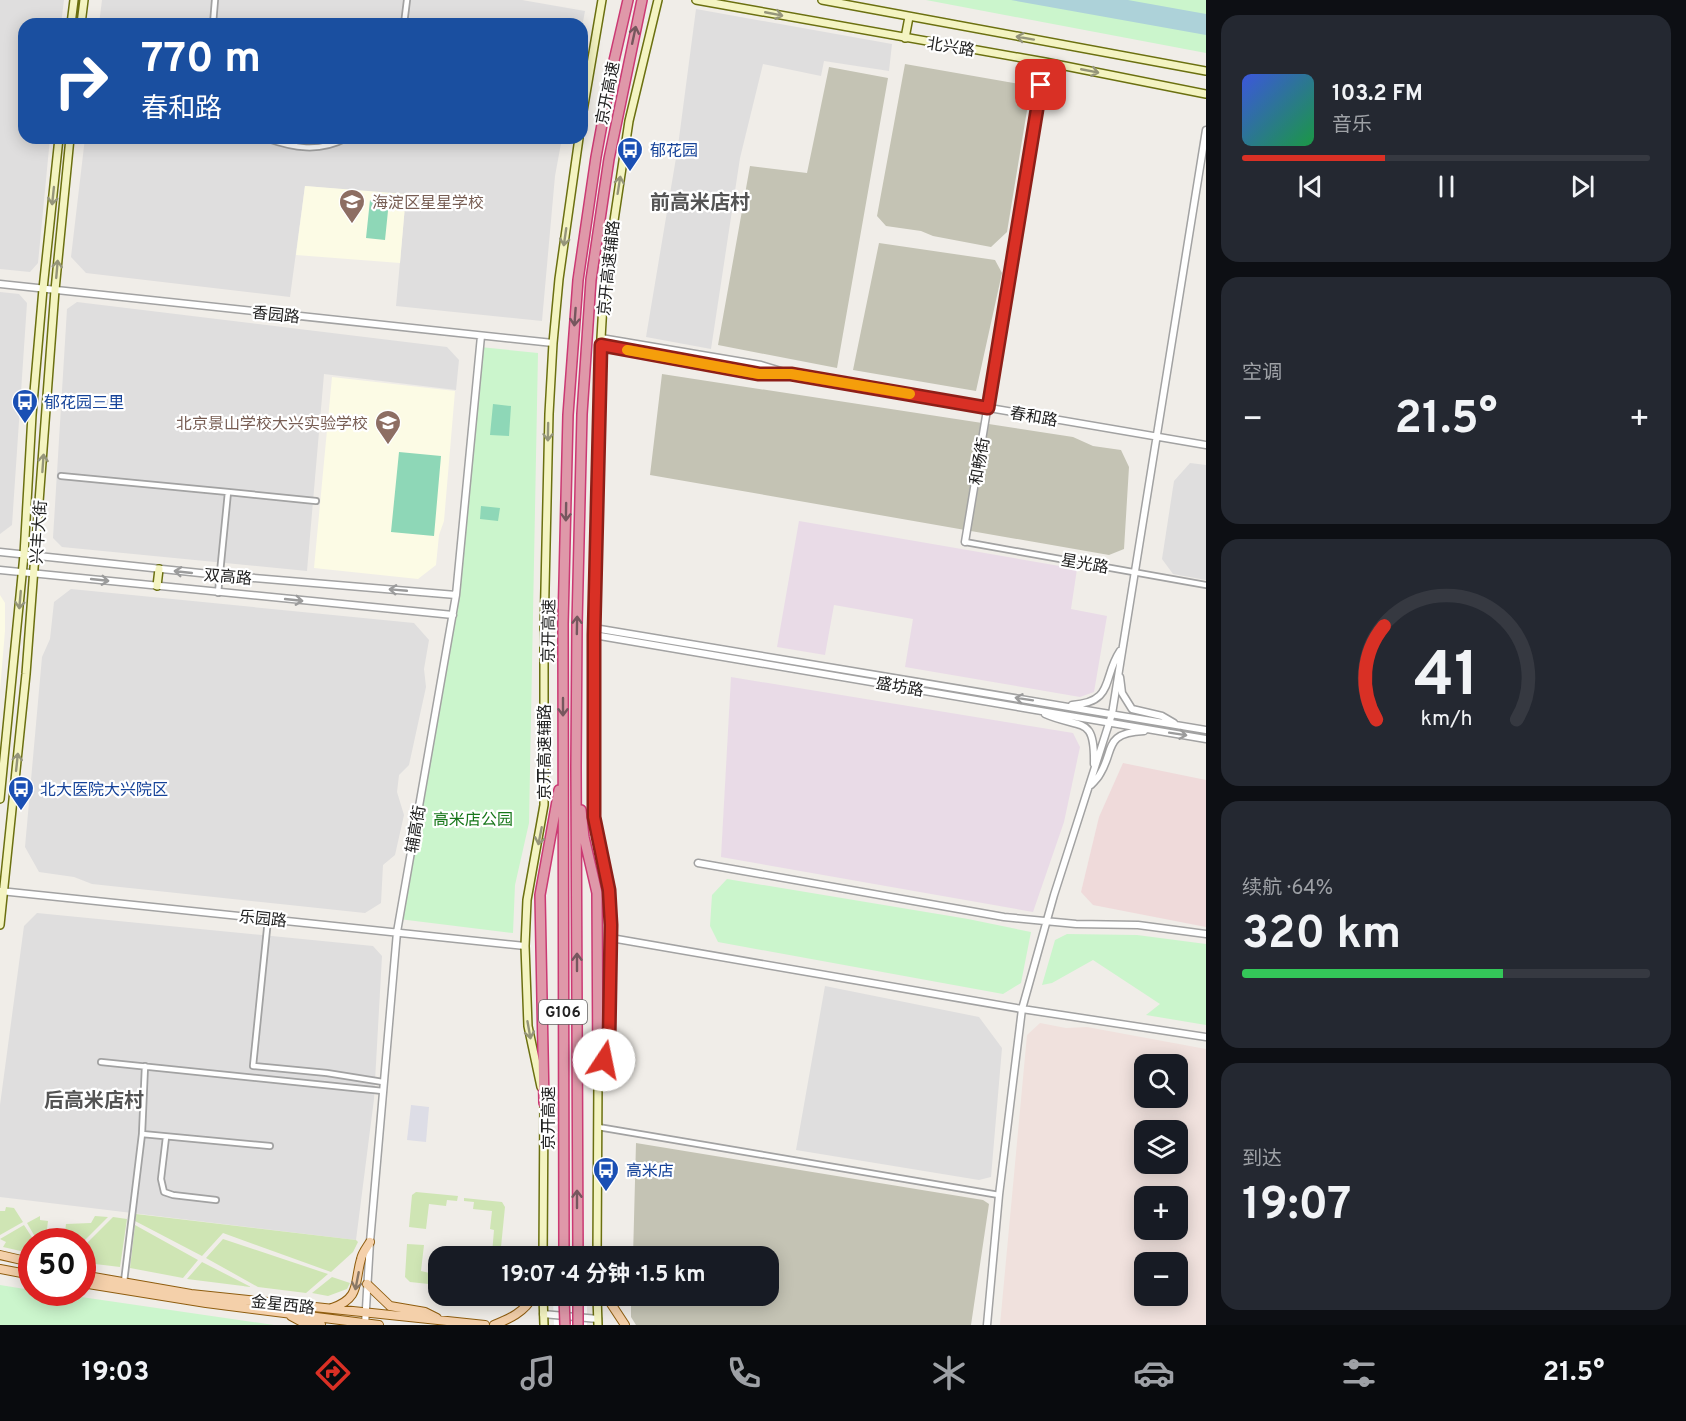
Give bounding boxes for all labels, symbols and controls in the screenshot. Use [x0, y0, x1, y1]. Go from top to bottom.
one-way arrow [764, 9, 784, 20]
one-way arrow [629, 26, 640, 45]
one-way arrow [1015, 32, 1035, 43]
text: 770 m [141, 34, 261, 87]
street label: 北兴路 [925, 34, 976, 62]
icon: right [42, 42, 120, 120]
pin [1015, 59, 1066, 110]
street label: 京开高速 [593, 60, 625, 127]
one-way arrow [1080, 66, 1100, 77]
icon: arrive [1024, 68, 1057, 101]
text: 103.2 FM [1332, 81, 1423, 108]
text: 春和路 [141, 93, 222, 127]
text: 音乐 [1332, 113, 1372, 139]
bus stop icon: 郁花园 [615, 135, 645, 173]
place label: 郁花园 [650, 142, 698, 162]
icon: previous [1294, 170, 1327, 203]
icon: pause [1430, 170, 1463, 203]
icon: next [1566, 170, 1599, 203]
one-way arrow [613, 175, 624, 195]
one-way arrow [47, 186, 58, 206]
school or university icon: 海淀区星星学校 [337, 187, 367, 225]
district label: 前高米店村 [650, 191, 750, 217]
place label: 海淀区星星学校 [372, 194, 484, 214]
street label: 京开高速辅路 [595, 219, 625, 317]
one-way arrow [559, 227, 570, 247]
one-way arrow [52, 259, 63, 279]
street label: 香园路 [251, 304, 301, 328]
one-way arrow [570, 306, 581, 326]
text: 空调 [1242, 361, 1282, 387]
bus stop icon: 郁花园三里 [10, 387, 40, 425]
text: 21.5° [1395, 392, 1497, 449]
place label: 郁花园三里 [44, 394, 124, 414]
text: − [1242, 400, 1263, 442]
text: + [1629, 400, 1650, 442]
street label: 春和路 [1008, 404, 1059, 432]
school or university icon: 北京景山学校大兴实验学校 [373, 408, 403, 446]
place label: 北京景山学校大兴实验学校 [176, 415, 368, 435]
one-way arrow [543, 421, 554, 441]
street label: 和畅街 [967, 436, 995, 487]
one-way arrow [37, 454, 48, 474]
street label: 兴丰大街 [28, 500, 52, 565]
one-way arrow [560, 501, 571, 521]
street label: 星光路 [1059, 551, 1110, 579]
one-way arrow [173, 566, 193, 577]
street label: 双高路 [203, 566, 253, 590]
one-way arrow [90, 575, 109, 586]
one-way arrow [389, 584, 409, 595]
one-way arrow [14, 589, 25, 609]
one-way arrow [284, 595, 303, 606]
street label: 京开高速 [539, 599, 561, 663]
one-way arrow [571, 615, 583, 635]
text: 41 [1413, 639, 1479, 718]
street label: 盛坊路 [874, 674, 925, 702]
one-way arrow [1015, 694, 1034, 705]
one-way arrow [557, 696, 569, 716]
street label: 京开高速辅路 [536, 704, 556, 800]
text: km/h [1420, 706, 1472, 733]
one-way arrow [1168, 729, 1188, 740]
one-way arrow [12, 753, 23, 773]
bus stop icon: 北大医院大兴院区 [6, 774, 36, 812]
place label: 北大医院大兴院区 [40, 781, 168, 801]
street label: 辅高街 [403, 804, 431, 855]
park label: 高米店公园 [433, 811, 513, 831]
one-way arrow [534, 826, 545, 846]
text: 续航 · 64% [1242, 876, 1333, 902]
text: 320 km [1242, 907, 1401, 964]
street label: 乐园路 [238, 908, 288, 932]
one-way arrow [571, 952, 583, 972]
road number: G106 [539, 1000, 587, 1024]
one-way arrow [524, 1019, 535, 1039]
position arrow [572, 1028, 636, 1092]
map controls [1134, 1054, 1188, 1306]
button: search [1134, 1054, 1188, 1108]
street label: 京开高速 [540, 1086, 560, 1150]
district label: 后高米店村 [44, 1089, 144, 1115]
button: layers [1134, 1120, 1188, 1174]
text: 到达 [1242, 1147, 1282, 1173]
bus stop icon: 高米店 [591, 1155, 621, 1193]
place label: 高米店 [626, 1162, 674, 1182]
text: 19:07 [1242, 1178, 1351, 1235]
button: + [1134, 1186, 1188, 1240]
one-way arrow [571, 1189, 583, 1209]
speed limit sign: 50 [18, 1228, 96, 1306]
button: − [1134, 1252, 1188, 1306]
text: 19:07 · 4 分钟 · 1.5 km [502, 1262, 705, 1289]
one-way arrow [351, 1271, 362, 1291]
street label: 金星西路 [250, 1293, 316, 1319]
icon: directions [312, 1352, 354, 1394]
icon: music [517, 1352, 559, 1394]
icon: phone [723, 1352, 765, 1394]
icon: climate [928, 1352, 970, 1394]
icon: car [1133, 1352, 1175, 1394]
icon: filters [1338, 1352, 1380, 1394]
text: 19:03 [82, 1356, 149, 1390]
text: 21.5° [1543, 1356, 1604, 1390]

